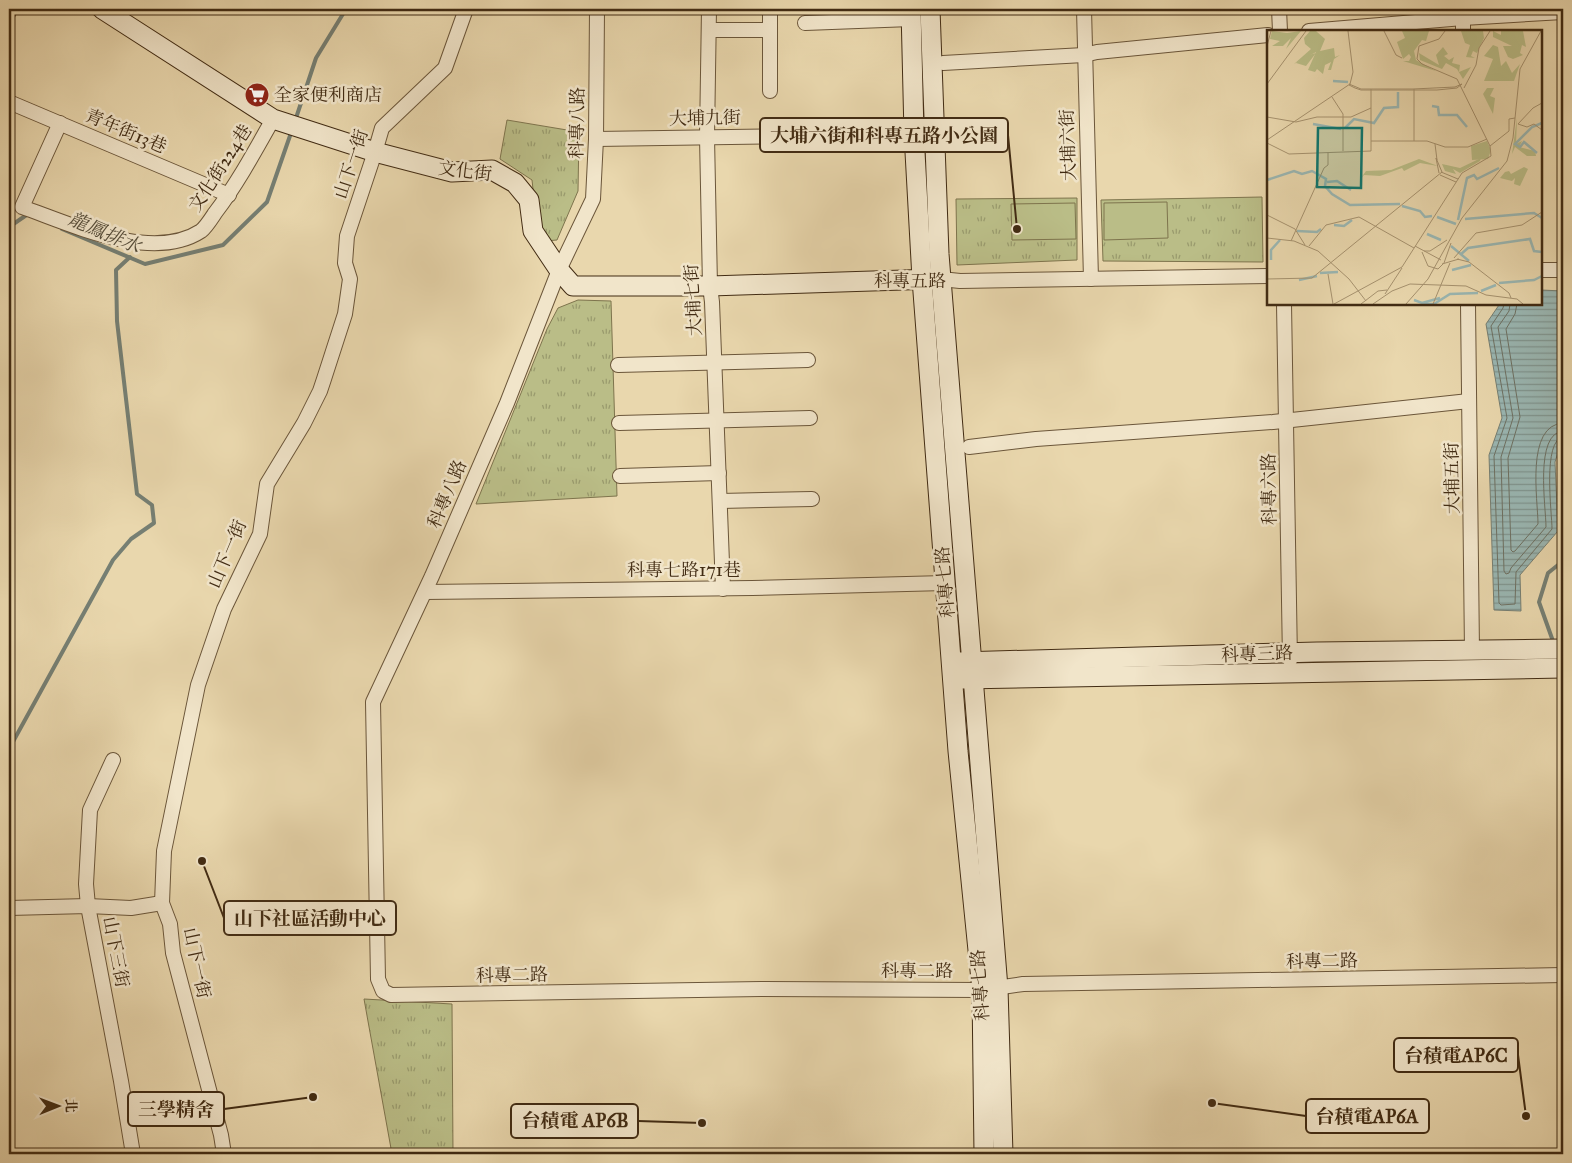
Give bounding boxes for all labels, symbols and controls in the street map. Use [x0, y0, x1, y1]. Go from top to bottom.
inset map [1267, 30, 1542, 305]
supermarket icon: 全家便利商店 [244, 82, 270, 108]
place label: 全家便利商店 [274, 84, 382, 106]
street label: 科專八路 [565, 87, 589, 159]
street label: 青年街13巷 [82, 104, 170, 158]
street label: 大埔九街 [669, 106, 741, 130]
street label: 大埔六街 [1056, 109, 1080, 181]
callout: 大埔六街和科專五路小公園 [760, 118, 1008, 152]
street label: 文化街224巷 [184, 120, 256, 216]
text: 大埔六街和科專五路小公園 [770, 124, 998, 147]
street label: 山下一街 [329, 126, 373, 202]
street label: 文化街 [437, 157, 493, 185]
water label: 龍鳳排水 [65, 207, 146, 259]
street label: 大埔七街 [680, 263, 706, 337]
street label: 科專五路 [874, 270, 946, 292]
street label: 大埔五街 [1440, 442, 1464, 514]
street label: 科專六路 [1257, 453, 1281, 525]
street label: 科專八路 [423, 457, 471, 531]
street label: 山下一街 [203, 517, 251, 591]
street label: 科專七路 [931, 545, 959, 619]
street label: 科專七路171巷 [627, 559, 741, 581]
street label: 科專三路 [1221, 642, 1293, 666]
callout: 山下社區活動中心 [224, 901, 396, 935]
text: 山下社區活動中心 [234, 907, 386, 930]
street label: 山下三街 [98, 915, 134, 989]
street label: 山下一街 [179, 925, 215, 1001]
street label: 科專七路 [967, 948, 993, 1022]
street label: 科專二路 [1286, 949, 1358, 973]
street label: 科專二路 [881, 960, 953, 982]
street label: 科專二路 [476, 963, 548, 987]
callout: 台積電AP6C [1394, 1038, 1518, 1072]
text: 台積電AP6C [1404, 1044, 1508, 1067]
north arrow [32, 1080, 82, 1130]
callout: 三學精舍 [128, 1092, 224, 1126]
text: 三學精舍 [138, 1098, 214, 1121]
text: 北 [62, 1099, 79, 1113]
callout: 台積電AP6A [1306, 1099, 1429, 1133]
callout: 台積電 AP6B [511, 1104, 638, 1138]
text: 台積電AP6A [1315, 1105, 1419, 1128]
text: 台積電 AP6B [521, 1109, 629, 1132]

